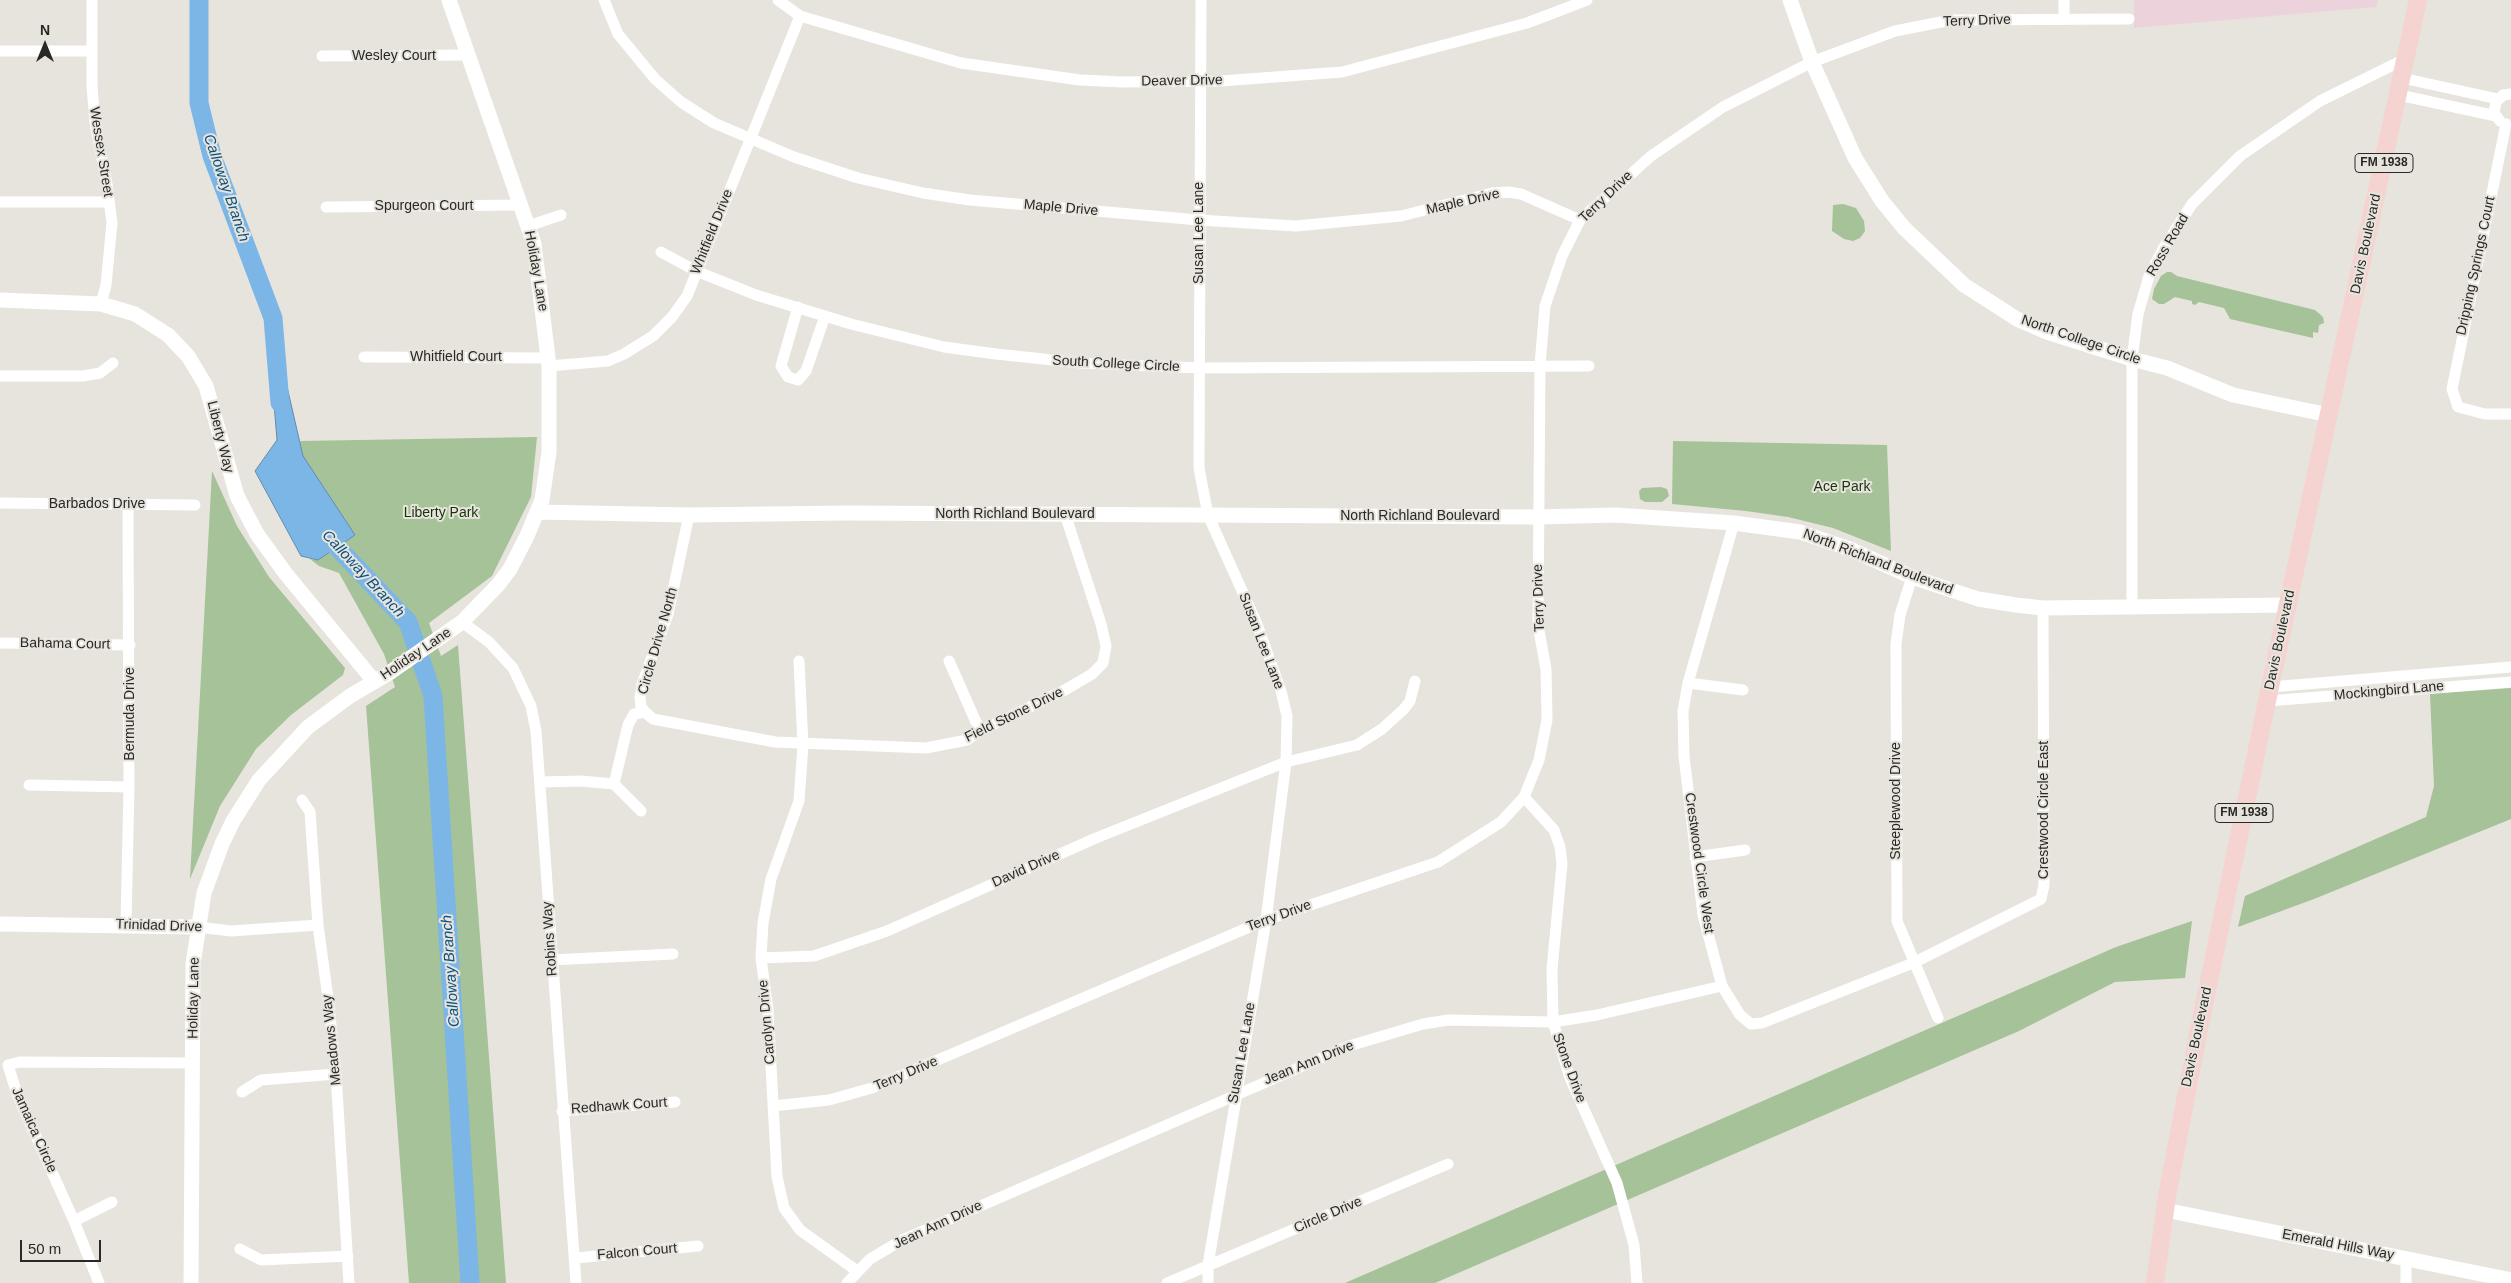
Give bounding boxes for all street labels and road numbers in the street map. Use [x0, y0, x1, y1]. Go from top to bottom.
street label: Terry Drive [1943, 11, 2011, 31]
street label: Wesley Court [352, 48, 436, 64]
street label: Deaver Drive [1141, 72, 1223, 90]
street label: Wessex Street [86, 106, 116, 198]
road number: FM 1938 [2355, 154, 2413, 172]
street label: Terry Drive [1576, 167, 1636, 227]
street label: Susan Lee Lane [1191, 182, 1207, 284]
street label: Maple Drive [1425, 185, 1501, 219]
street label: Whitfield Drive [687, 187, 737, 277]
street label: Davis Boulevard [2347, 192, 2385, 296]
street label: Dripping Springs Court [2453, 195, 2499, 337]
street label: Maple Drive [1023, 196, 1099, 220]
street label: Spurgeon Court [375, 198, 473, 214]
street label: Ross Road [2143, 211, 2193, 279]
street label: Holiday Lane [521, 229, 551, 313]
street label: North College Circle [2019, 312, 2143, 368]
street label: Whitfield Court [410, 349, 502, 365]
street label: South College Circle [1052, 352, 1180, 376]
street label: Liberty Way [203, 399, 237, 475]
street label: Barbados Drive [49, 496, 145, 512]
street label: North Richland Boulevard [935, 506, 1095, 522]
street label: North Richland Boulevard [1340, 508, 1500, 524]
street label: North Richland Boulevard [1801, 526, 1955, 598]
street label: Terry Drive [1529, 564, 1549, 632]
street label: Circle Drive North [635, 586, 681, 696]
street label: Davis Boulevard [2261, 588, 2299, 692]
street label: Susan Lee Lane [1235, 590, 1287, 692]
street label: Holiday Lane [377, 624, 455, 684]
street label: Bahama Court [20, 635, 110, 653]
street label: Bermuda Drive [122, 667, 138, 761]
street label: Mockingbird Lane [2333, 678, 2445, 704]
street label: Field Stone Drive [962, 684, 1066, 746]
street label: Crestwood Circle East [2036, 741, 2052, 879]
street label: Steeplewood Drive [1888, 742, 1904, 860]
street label: Crestwood Circle West [1681, 791, 1717, 935]
road number: FM 1938 [2215, 804, 2273, 822]
street label: David Drive [990, 847, 1062, 891]
street label: Terry Drive [1244, 897, 1314, 935]
street label: Robins Way [539, 901, 561, 977]
street label: Trinidad Drive [115, 916, 203, 936]
street label: Holiday Lane [185, 957, 203, 1039]
street label: Carolyn Drive [755, 979, 779, 1065]
street label: Davis Boulevard [2178, 985, 2216, 1089]
street label: Meadows Way [319, 994, 345, 1086]
street label: Susan Lee Lane [1225, 1001, 1259, 1105]
street label: Stone Drive [1549, 1031, 1589, 1105]
street label: Jean Ann Drive [1261, 1037, 1357, 1089]
street label: Terry Drive [872, 1053, 940, 1095]
street label: Jamaica Circle [8, 1085, 60, 1175]
street label: Redhawk Court [570, 1094, 668, 1118]
street label: Circle Drive [1291, 1193, 1365, 1237]
street label: Jean Ann Drive [891, 1197, 985, 1253]
street label: Emerald Hills Way [2281, 1226, 2395, 1264]
street label: Falcon Court [596, 1240, 678, 1264]

